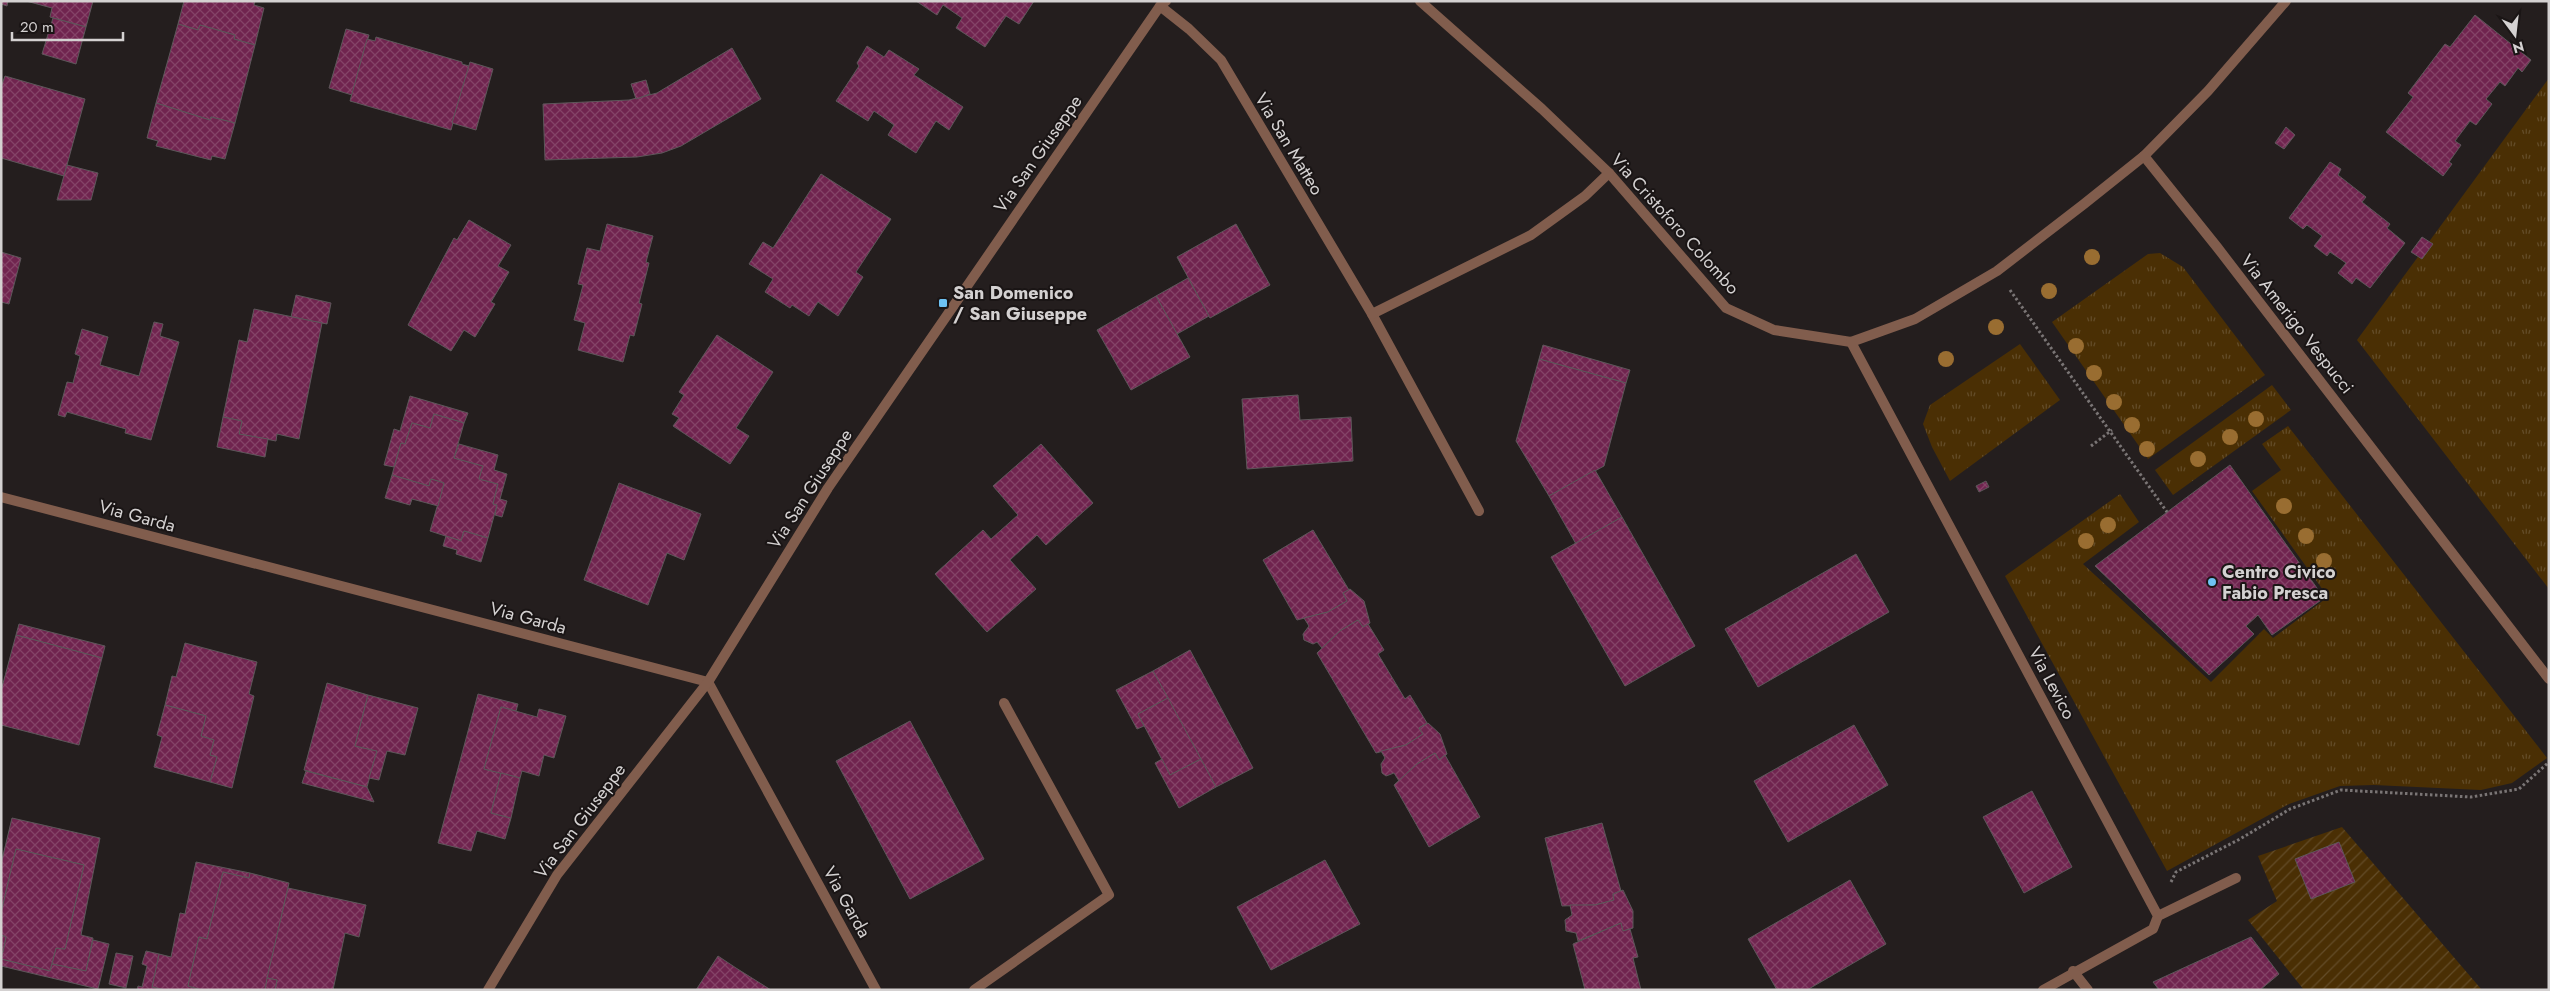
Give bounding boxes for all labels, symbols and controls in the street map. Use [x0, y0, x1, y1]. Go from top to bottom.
scale bar [12, 10, 124, 42]
north arrow [2490, 10, 2540, 60]
text: 20 m [20, 16, 54, 38]
text: N [2510, 36, 2526, 59]
street label: Via San Matteo [1248, 88, 1330, 200]
street label: Via San Giuseppe [988, 90, 1088, 218]
street label: Via Cristoforo Colombo [1605, 148, 1746, 300]
street label: Via Amerigo Vespucci [2234, 249, 2360, 399]
place label: San Domenico / San Giuseppe [953, 280, 1087, 327]
marker: San Domenico / San Giuseppe [937, 297, 949, 309]
street label: Via San Giuseppe [761, 424, 859, 554]
street label: Via Garda [96, 493, 178, 539]
place label: Centro Civico Fabio Presca [2222, 559, 2336, 606]
marker: Centro Civico Fabio Presca [2206, 576, 2218, 588]
street label: Via Garda [487, 595, 569, 641]
street label: Via Levico [2022, 642, 2082, 724]
street label: Via San Giuseppe [528, 758, 632, 884]
street label: Via Garda [817, 861, 877, 943]

